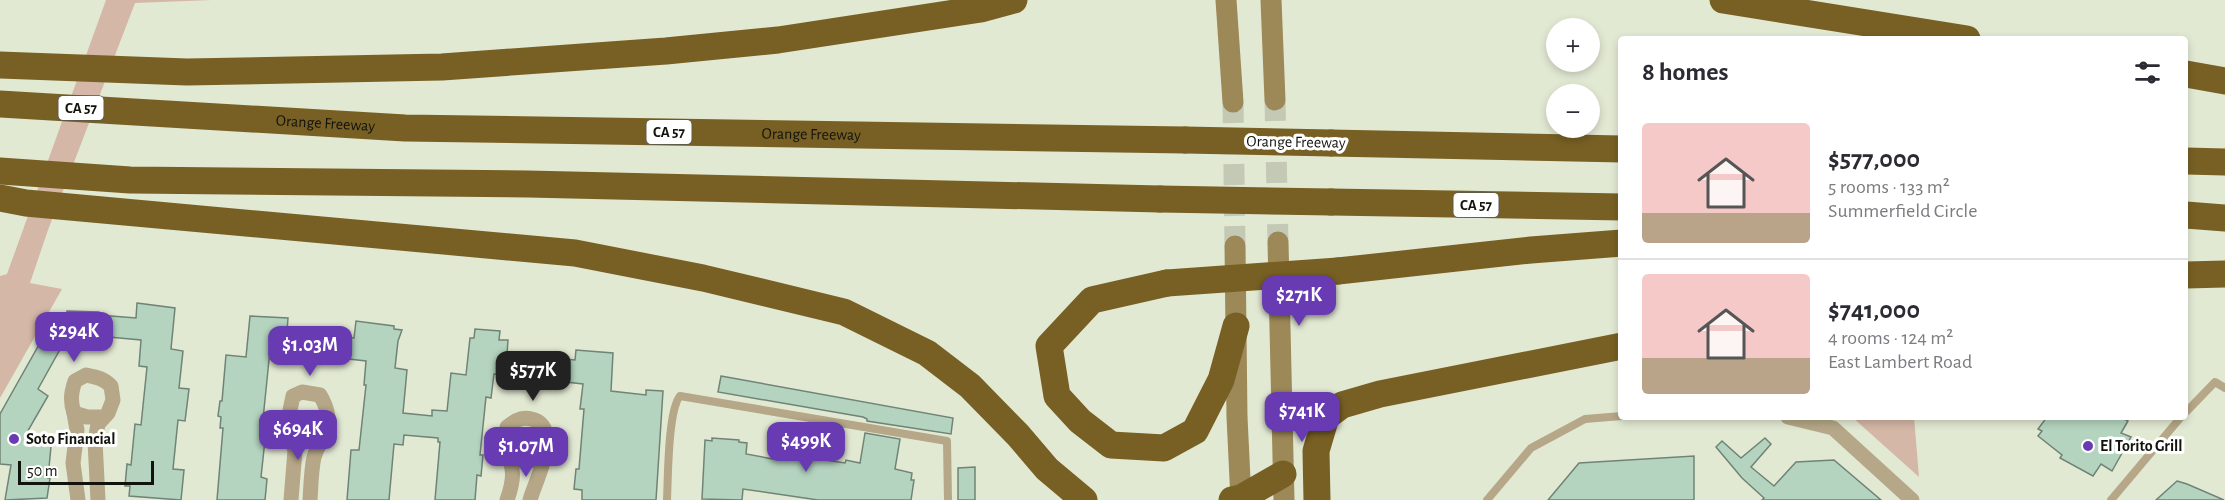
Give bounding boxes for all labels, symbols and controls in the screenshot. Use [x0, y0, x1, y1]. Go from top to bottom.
map controls [1546, 18, 1600, 138]
button: + [1546, 18, 1600, 72]
icon: filters [2131, 56, 2164, 89]
text: 8 homes [1642, 59, 1729, 85]
button: − [1546, 84, 1600, 138]
road number: CA 57 [58, 96, 104, 120]
street label: Orange Freeway [275, 112, 376, 135]
road number: CA 57 [646, 120, 692, 144]
street label: Orange Freeway [761, 125, 861, 144]
street label: Orange Freeway [1246, 133, 1346, 152]
text: $577,000 [1828, 146, 1920, 172]
icon: home [1690, 147, 1762, 219]
text: 5 rooms · 133 m² [1828, 177, 1950, 197]
road number: CA 57 [1454, 193, 1498, 217]
text: Summerfield Circle [1828, 201, 1977, 221]
pin: $271K [1257, 276, 1341, 327]
text: $271K [1276, 285, 1322, 305]
text: $741,000 [1828, 297, 1920, 323]
icon: home [1690, 298, 1762, 370]
pin: $294K [32, 312, 116, 363]
text: $294K [49, 321, 99, 341]
pin: $1.03M [261, 326, 359, 377]
text: 4 rooms · 124 m² [1828, 328, 1953, 348]
text: $1.03M [282, 335, 338, 355]
pin: $577K [491, 351, 575, 402]
text: East Lambert Road [1828, 352, 1972, 372]
text: $577K [510, 360, 556, 380]
pin: $741K [1260, 392, 1344, 443]
text: $741K [1279, 401, 1325, 421]
pin: $694K [256, 410, 340, 461]
text: $694K [273, 419, 323, 439]
pin: $499K [764, 422, 848, 473]
pin: $1.07M [477, 427, 575, 478]
place label: Soto Financial [26, 431, 115, 447]
text: $499K [781, 431, 831, 451]
marker: Soto Financial [7, 432, 21, 446]
text: $1.07M [498, 436, 554, 456]
place label: El Torito Grill [2100, 438, 2183, 454]
marker: El Torito Grill [2081, 439, 2095, 453]
scale bar [18, 458, 154, 486]
text: 50 m [27, 463, 58, 479]

